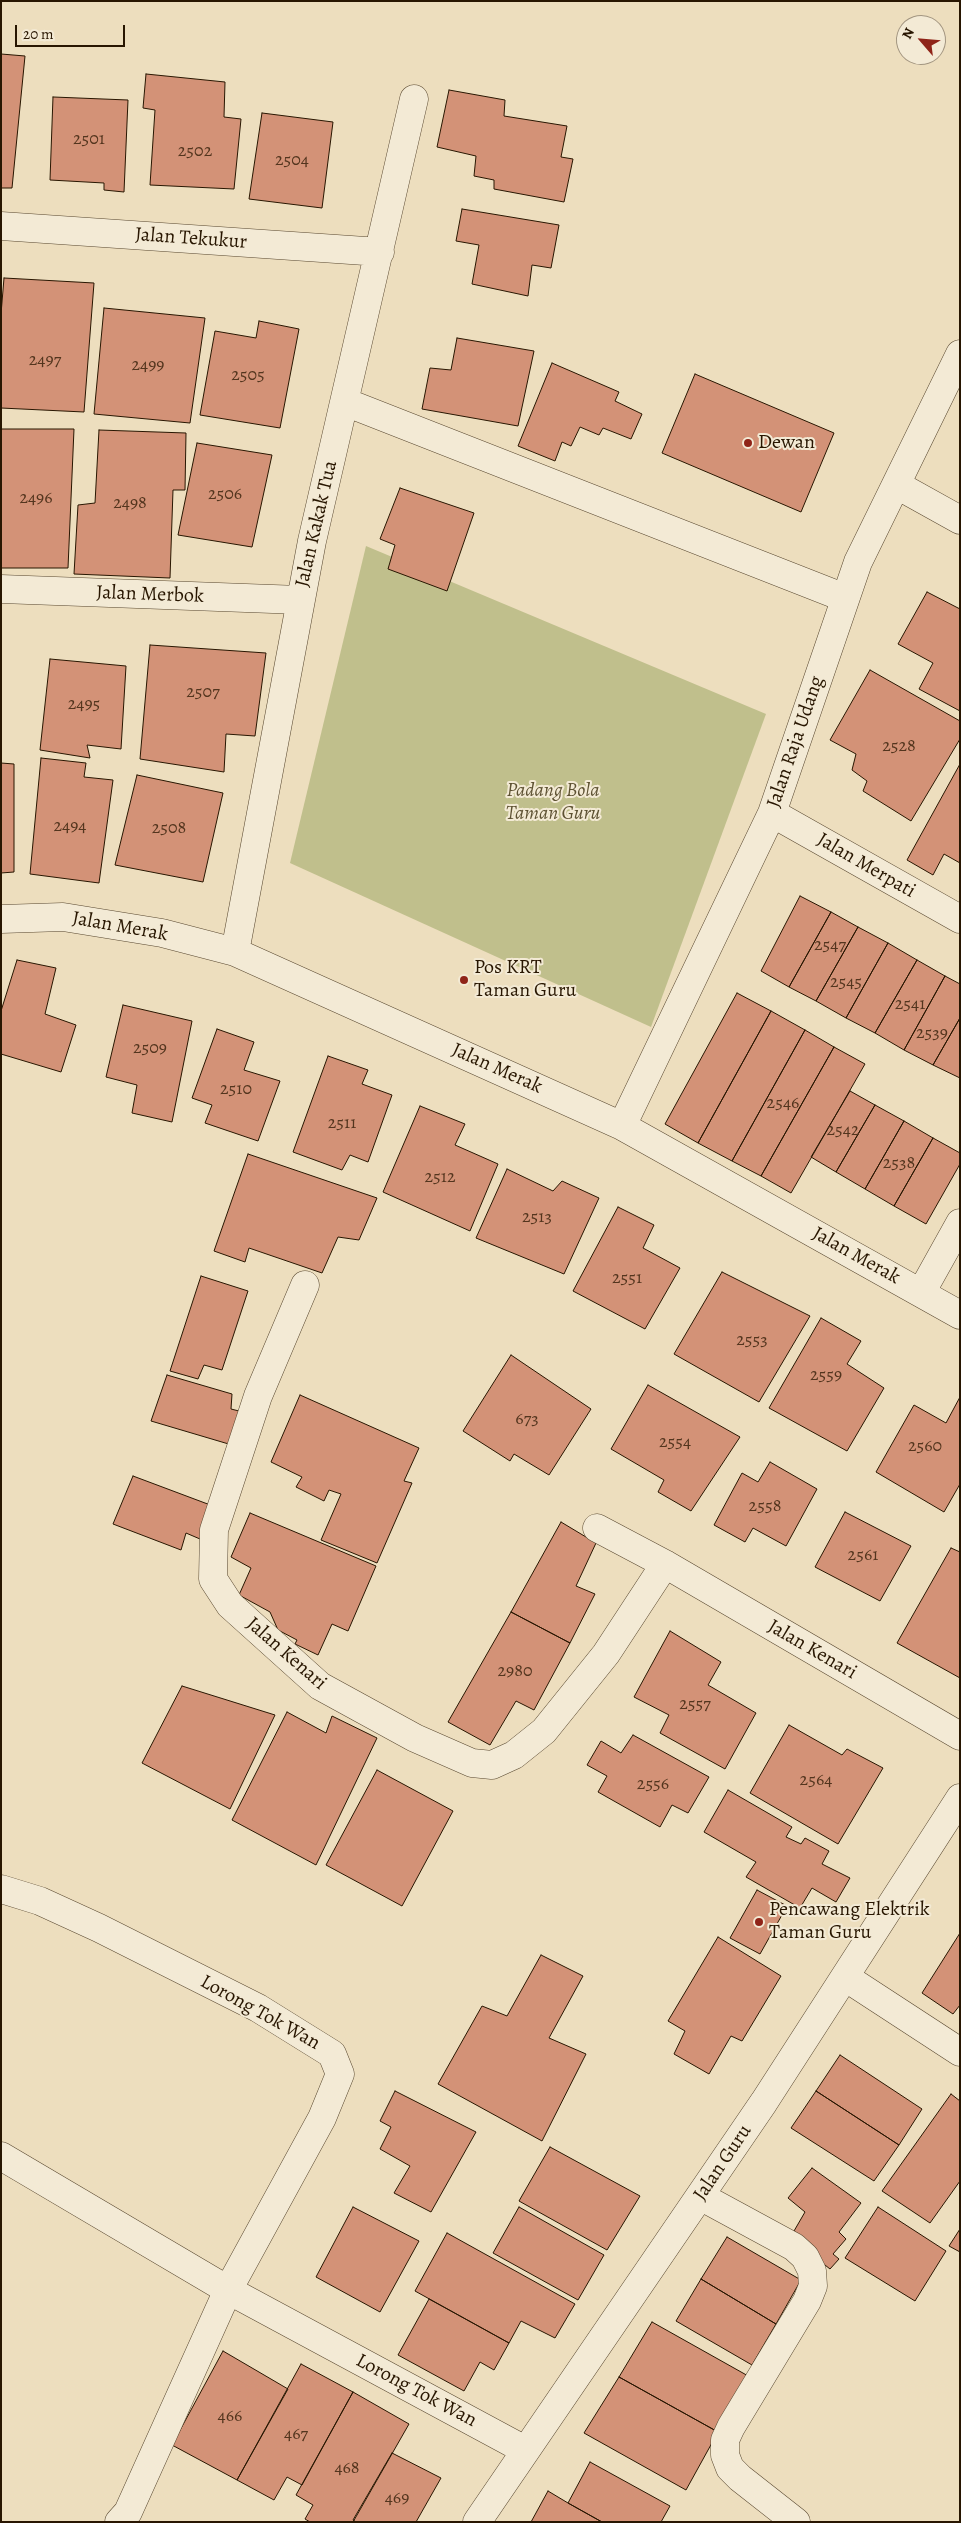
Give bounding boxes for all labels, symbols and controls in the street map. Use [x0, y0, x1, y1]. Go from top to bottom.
scale bar [18, 15, 128, 47]
north arrow [896, 15, 946, 65]
text: 20 m [23, 24, 54, 44]
text: N [897, 25, 919, 42]
house number: 2501 [73, 129, 105, 151]
house number: 2502 [178, 141, 212, 163]
house number: 2504 [275, 150, 309, 172]
street label: Jalan Tekukur [134, 223, 248, 255]
house number: 2497 [29, 350, 61, 372]
house number: 2499 [131, 355, 165, 377]
house number: 2505 [231, 365, 265, 387]
place label: Dewan [758, 431, 815, 455]
marker: Dewan [742, 437, 754, 449]
street label: Jalan Kakak Tua [291, 458, 343, 590]
house number: 2506 [208, 484, 242, 506]
house number: 2496 [19, 488, 53, 510]
house number: 2498 [113, 493, 147, 515]
street label: Jalan Merbok [96, 581, 204, 609]
street label: Jalan Raja Udang [762, 673, 830, 811]
house number: 2507 [186, 682, 220, 704]
house number: 2495 [68, 694, 100, 716]
house number: 2528 [882, 736, 916, 758]
park label: Padang Bola Taman Guru [506, 779, 600, 826]
house number: 2494 [53, 816, 87, 838]
house number: 2508 [152, 818, 186, 840]
street label: Jalan Merpati [813, 828, 919, 904]
street label: Jalan Merak [70, 907, 170, 947]
house number: 2547 [814, 935, 846, 957]
place label: Pos KRT Taman Guru [474, 956, 576, 1003]
house number: 2545 [830, 972, 862, 994]
marker: Pos KRT Taman Guru [458, 974, 470, 986]
house number: 2541 [895, 994, 925, 1016]
house number: 2539 [916, 1023, 948, 1045]
house number: 2509 [133, 1038, 167, 1060]
street label: Jalan Merak [448, 1038, 546, 1100]
house number: 2510 [220, 1079, 252, 1101]
house number: 2546 [767, 1093, 799, 1115]
house number: 2511 [328, 1113, 356, 1135]
house number: 2542 [827, 1120, 859, 1142]
house number: 2538 [883, 1153, 915, 1175]
house number: 2512 [425, 1167, 455, 1189]
house number: 2513 [522, 1207, 552, 1229]
street label: Jalan Merak [808, 1222, 904, 1290]
house number: 2551 [612, 1268, 642, 1290]
house number: 2553 [736, 1330, 768, 1352]
house number: 2559 [810, 1365, 842, 1387]
house number: 673 [515, 1409, 539, 1431]
house number: 2554 [659, 1432, 691, 1454]
house number: 2560 [908, 1436, 942, 1458]
house number: 2558 [749, 1496, 781, 1518]
house number: 2561 [848, 1545, 878, 1567]
street label: Jalan Kenari [241, 1613, 331, 1695]
street label: Jalan Kenari [763, 1615, 861, 1685]
house number: 2980 [497, 1661, 533, 1683]
house number: 2557 [679, 1694, 711, 1716]
house number: 2564 [800, 1770, 832, 1792]
house number: 2556 [637, 1774, 669, 1796]
place label: Pencawang Elektrik Taman Guru [769, 1898, 930, 1945]
marker: Pencawang Elektrik Taman Guru [753, 1916, 765, 1928]
street label: Lorong Tok Wan [196, 1970, 324, 2056]
street label: Jalan Guru [689, 2120, 757, 2206]
street label: Lorong Tok Wan [351, 2349, 481, 2433]
house number: 466 [218, 2406, 242, 2428]
house number: 467 [284, 2424, 308, 2446]
house number: 468 [334, 2458, 360, 2480]
house number: 469 [385, 2488, 409, 2510]

